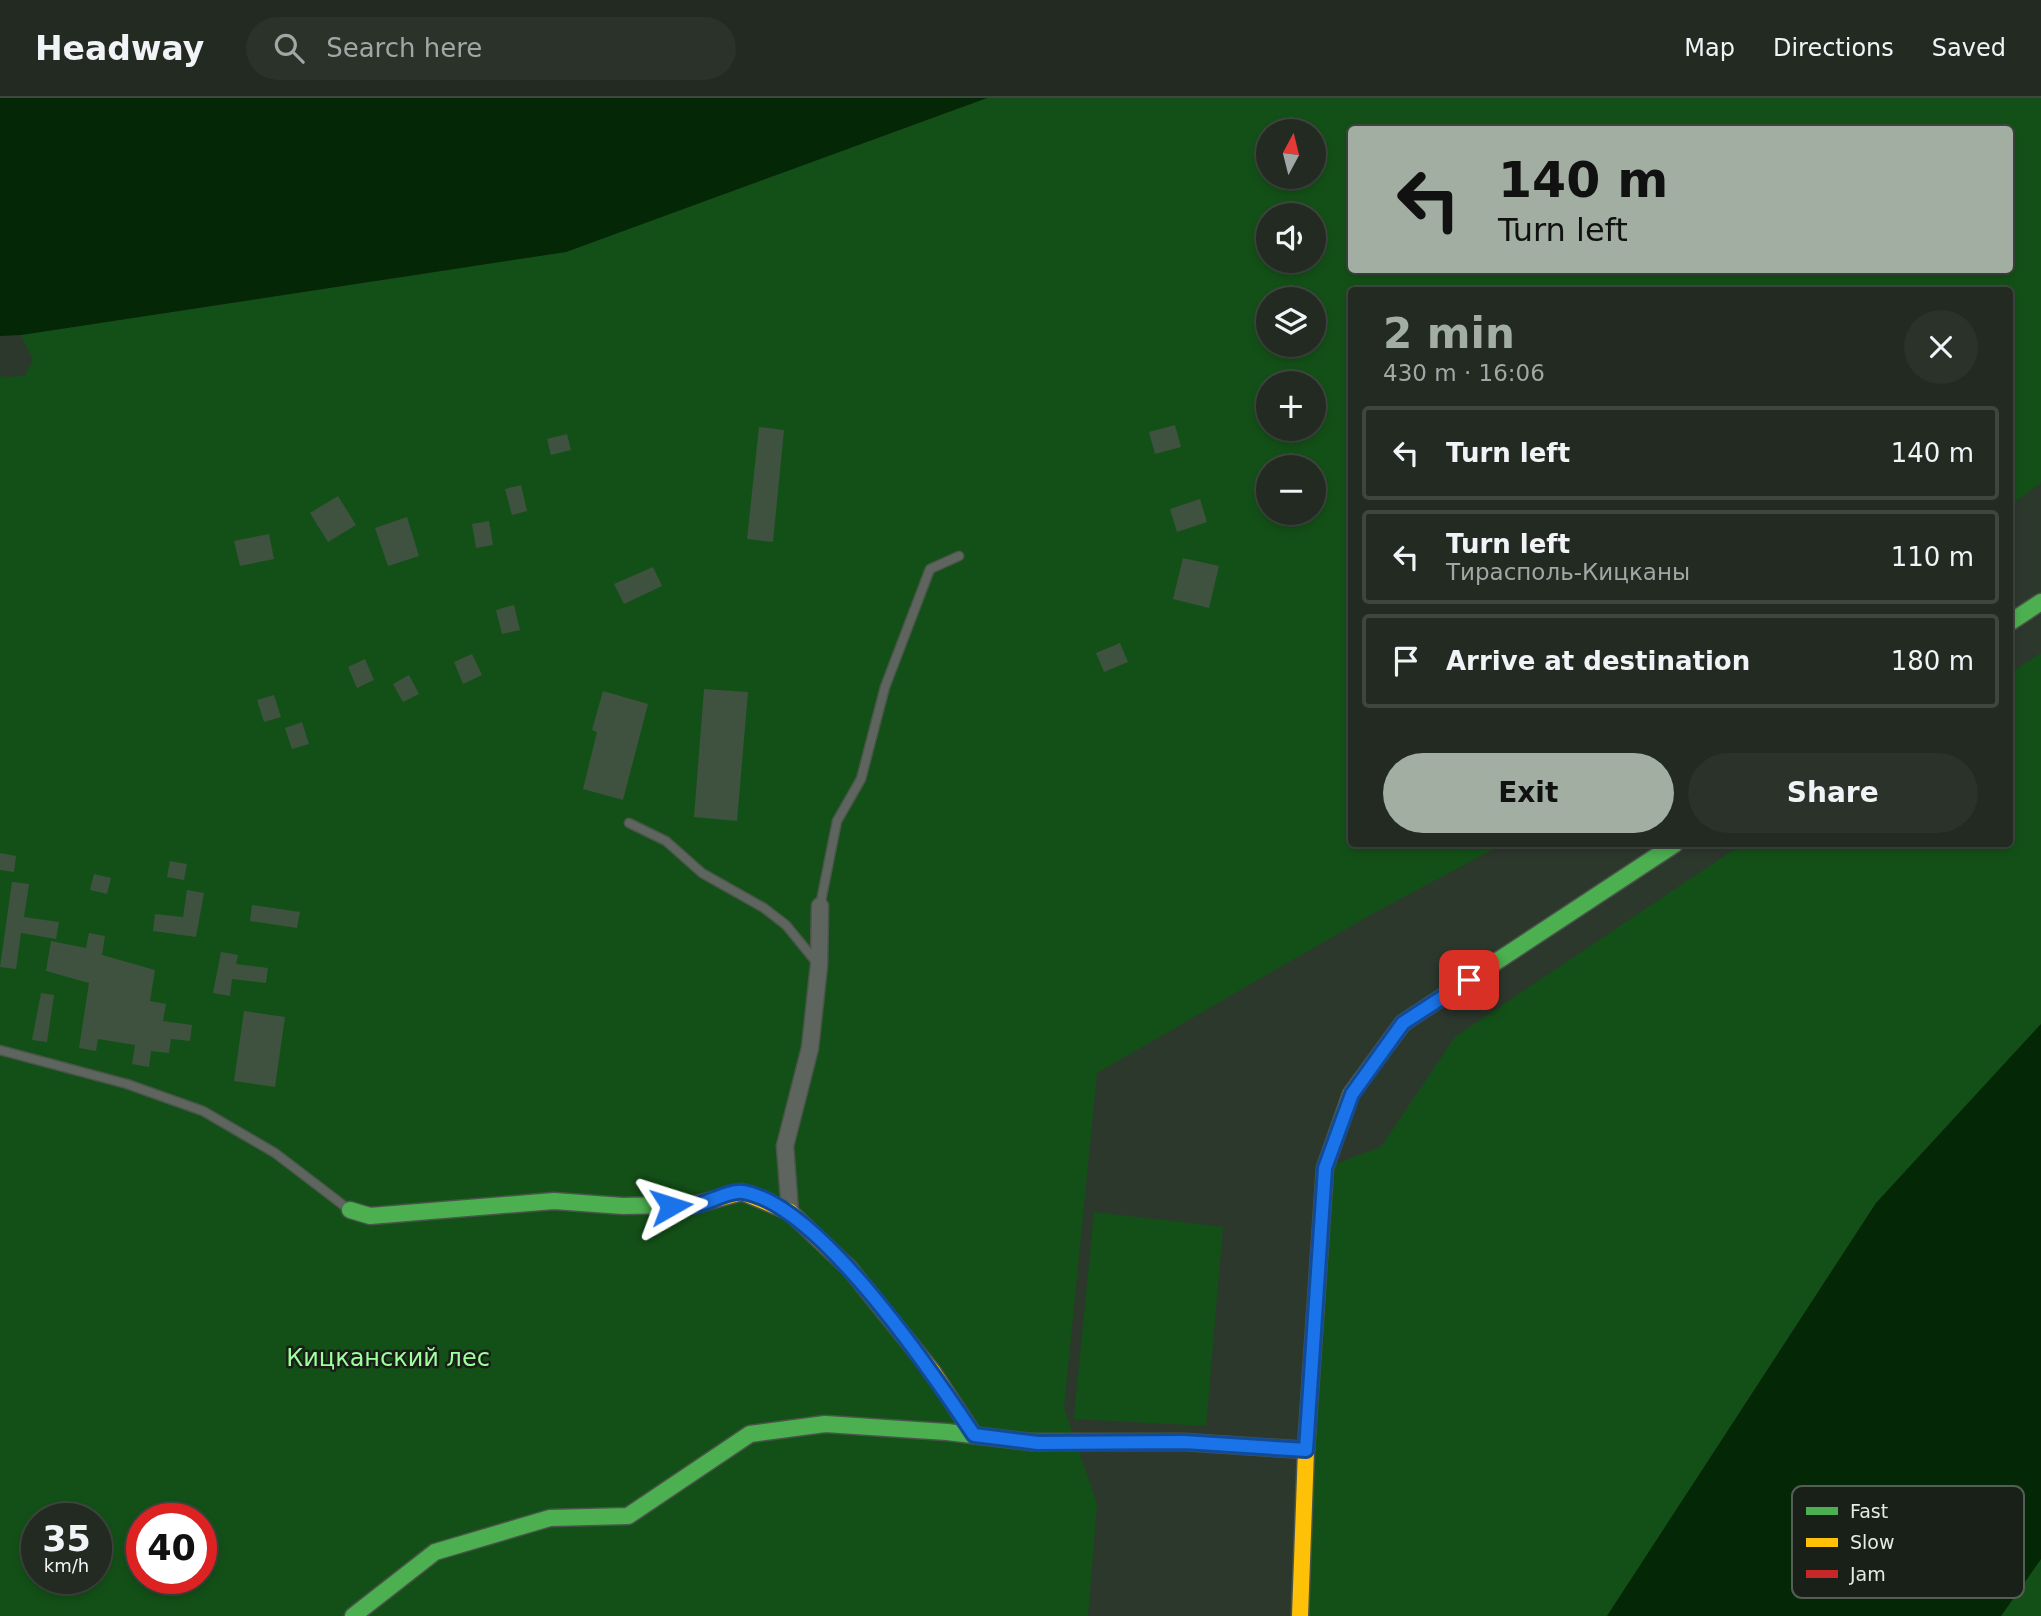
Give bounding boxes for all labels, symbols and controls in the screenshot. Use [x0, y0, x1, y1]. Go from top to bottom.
search box [246, 17, 736, 80]
text: Headway [35, 29, 204, 68]
icon: search [270, 29, 308, 67]
text: Search here [326, 33, 482, 63]
text: Map [1684, 34, 1735, 62]
text: Directions [1773, 34, 1894, 62]
text: Saved [1932, 34, 2006, 62]
north arrow [1256, 119, 1326, 189]
map controls [1256, 119, 1326, 525]
text: 140 m [1498, 152, 1668, 209]
icon: left [1383, 154, 1474, 245]
button: sound [1256, 203, 1326, 273]
text: Turn left [1498, 211, 1628, 249]
button: layers [1256, 287, 1326, 357]
text: 2 min [1383, 309, 1515, 358]
button: close [1904, 310, 1978, 384]
text: 430 m · 16:06 [1383, 360, 1545, 386]
button: + [1256, 371, 1326, 441]
icon: left [1387, 434, 1425, 472]
text: Turn left [1446, 438, 1570, 468]
text: 140 m [1891, 438, 1974, 468]
button: − [1256, 455, 1326, 525]
text: Turn left [1446, 529, 1570, 559]
icon: left [1387, 538, 1425, 576]
text: 110 m [1891, 542, 1974, 572]
text: Тирасполь-Кицканы [1446, 559, 1690, 585]
icon: arrive [1387, 642, 1425, 680]
text: Arrive at destination [1446, 646, 1750, 676]
text: 180 m [1891, 646, 1974, 676]
button: Exit [1383, 753, 1674, 833]
button: Share [1688, 753, 1978, 833]
pin [1439, 950, 1499, 1010]
icon: arrive [1450, 961, 1488, 999]
position arrow [634, 1169, 708, 1243]
park label: Кицканский лес [286, 1344, 490, 1372]
legend [1792, 1486, 2024, 1598]
text: Fast [1850, 1500, 1888, 1522]
speed limit sign: 40 [126, 1503, 217, 1594]
text: 35 [42, 1519, 91, 1559]
text: Slow [1850, 1531, 1895, 1553]
text: km/h [44, 1555, 89, 1576]
text: Jam [1849, 1563, 1886, 1585]

